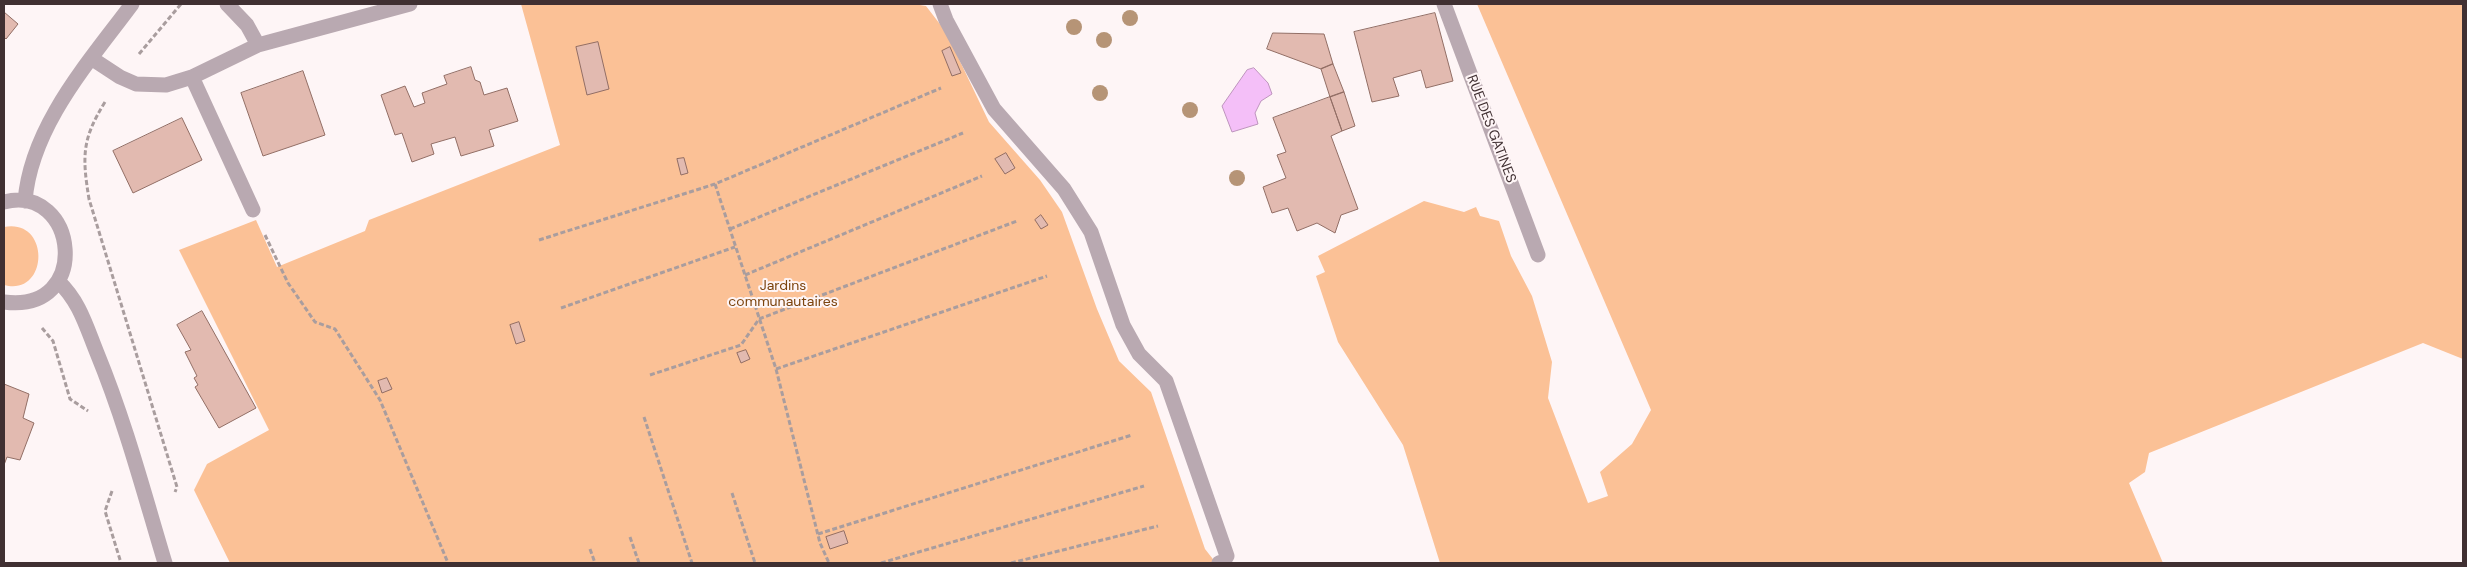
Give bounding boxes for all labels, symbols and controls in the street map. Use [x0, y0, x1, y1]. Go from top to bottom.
street label: RUE DES GATINES [1463, 73, 1519, 185]
park label: Jardins communautaires [728, 278, 838, 310]

